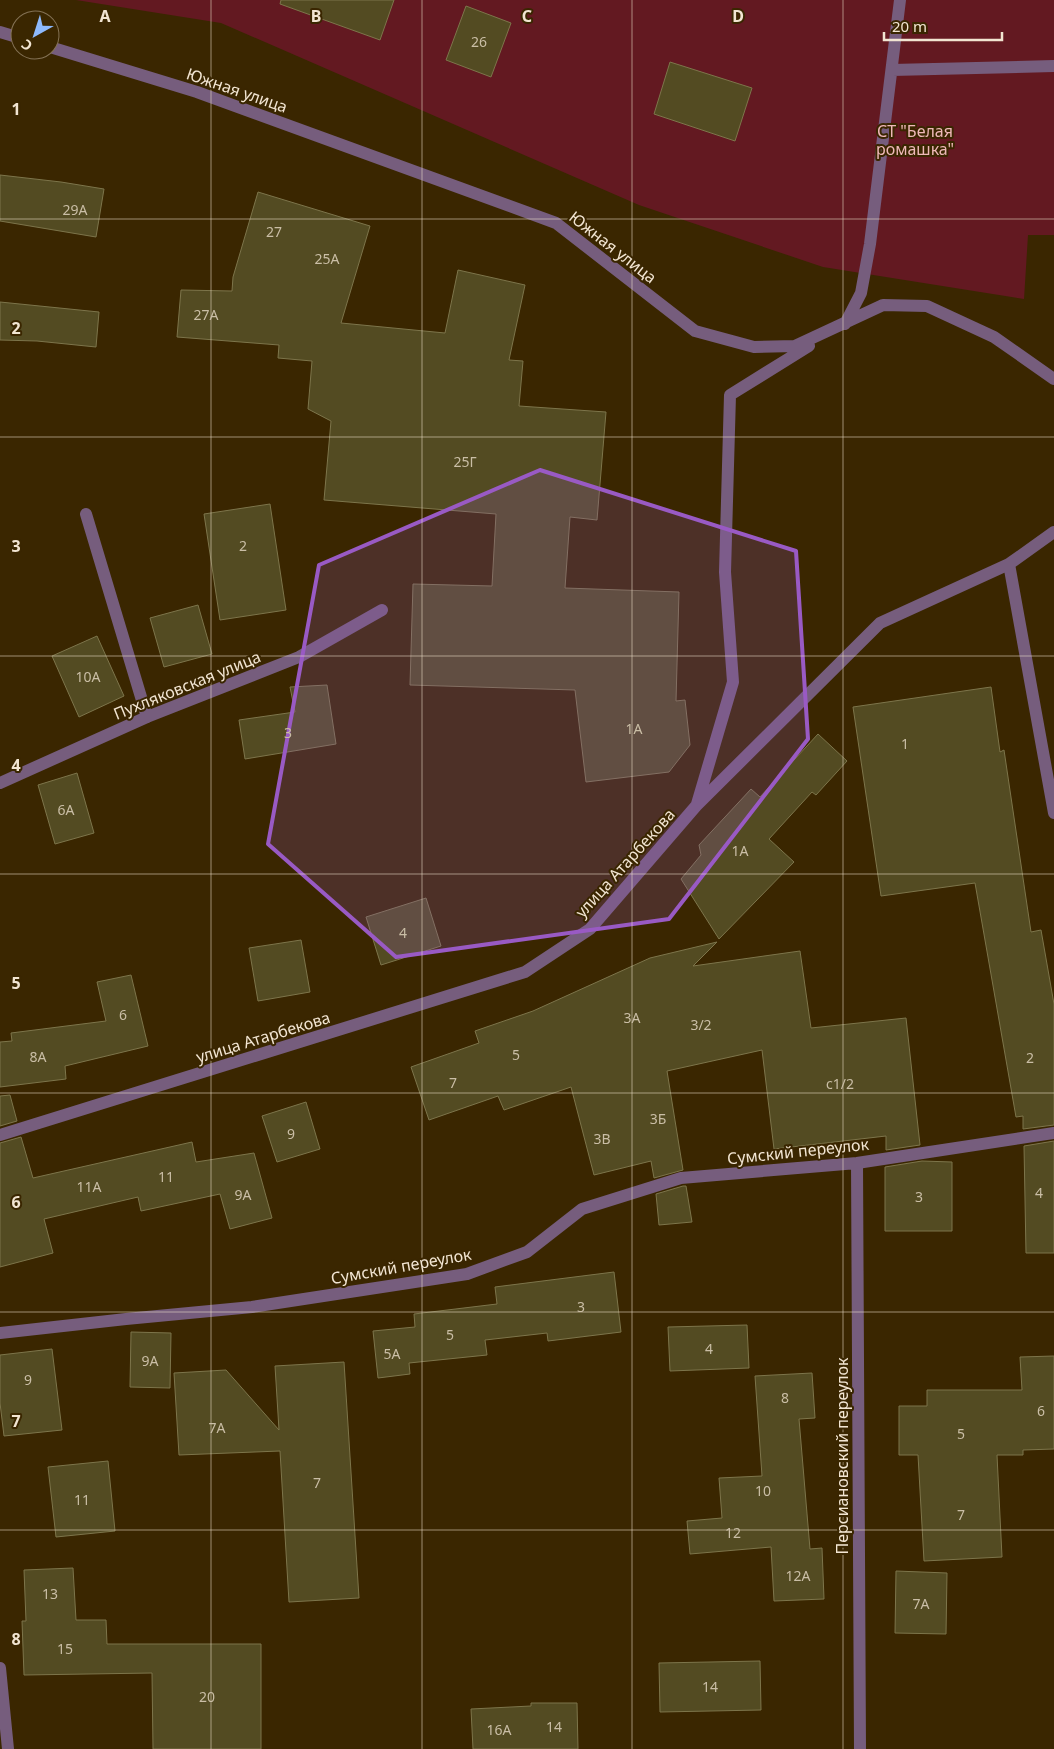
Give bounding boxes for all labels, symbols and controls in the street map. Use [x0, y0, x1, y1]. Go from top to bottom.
text: A [99, 5, 111, 27]
text: B [311, 5, 321, 27]
text: C [522, 5, 532, 27]
text: D [732, 5, 744, 27]
north arrow [10, 10, 60, 60]
scale bar [884, 10, 1002, 42]
text: 20 m [892, 16, 927, 36]
house number: 26 [471, 32, 487, 51]
text: С [17, 35, 36, 56]
street label: Южная улица [184, 62, 290, 118]
text: 1 [11, 98, 21, 120]
park label: СТ "Белая ромашка" [876, 120, 954, 160]
house number: 29А [63, 200, 88, 219]
street label: Южная улица [565, 206, 661, 288]
house number: 27 [266, 222, 282, 241]
house number: 25А [315, 249, 340, 268]
house number: 27А [194, 305, 219, 324]
text: 2 [11, 317, 21, 339]
house number: 25Г [453, 452, 477, 471]
text: 3 [11, 535, 21, 557]
house number: 2 [239, 536, 247, 555]
street label: Пухляковская улица [110, 645, 264, 725]
house number: 10А [76, 667, 101, 686]
house number: 1А [626, 719, 643, 738]
house number: 3 [284, 723, 292, 742]
house number: 1 [901, 734, 909, 753]
text: 4 [11, 754, 21, 776]
house number: 6А [58, 800, 75, 819]
street label: улица Атарбекова [570, 804, 680, 922]
house number: 1А [732, 841, 749, 860]
house number: 4 [399, 923, 407, 942]
text: 5 [11, 972, 21, 994]
house number: 6 [119, 1005, 127, 1024]
street label: улица Атарбекова [193, 1006, 333, 1068]
house number: 3А [624, 1008, 641, 1027]
house number: 3/2 [690, 1015, 712, 1034]
house number: 5 [512, 1045, 520, 1064]
house number: 8А [30, 1047, 47, 1066]
house number: 2 [1026, 1048, 1034, 1067]
house number: 7 [449, 1073, 457, 1092]
house number: с1/2 [826, 1074, 854, 1093]
house number: 3Б [650, 1109, 666, 1128]
house number: 9 [287, 1124, 295, 1143]
house number: 3В [593, 1129, 611, 1148]
street label: Сумский переулок [726, 1133, 870, 1169]
house number: 11 [158, 1167, 174, 1186]
house number: 11А [77, 1177, 102, 1196]
house number: 4 [1035, 1183, 1043, 1202]
house number: 9А [235, 1185, 252, 1204]
house number: 3 [915, 1187, 923, 1206]
text: 6 [11, 1191, 21, 1213]
street label: Сумский переулок [329, 1243, 474, 1289]
house number: 3 [577, 1297, 585, 1316]
house number: 5 [446, 1325, 454, 1344]
house number: 4 [705, 1339, 713, 1358]
house number: 5А [384, 1344, 401, 1363]
house number: 9А [142, 1351, 159, 1370]
street label: Персиановский переулок [831, 1357, 853, 1555]
house number: 9 [24, 1370, 32, 1389]
house number: 8 [781, 1388, 789, 1407]
house number: 6 [1037, 1401, 1045, 1420]
text: 7 [11, 1410, 21, 1432]
house number: 7А [209, 1418, 226, 1437]
house number: 5 [957, 1424, 965, 1443]
house number: 7 [313, 1473, 321, 1492]
house number: 10 [755, 1481, 771, 1500]
house number: 11 [74, 1490, 90, 1509]
house number: 7 [957, 1505, 965, 1524]
house number: 12 [725, 1523, 741, 1542]
house number: 12А [786, 1566, 811, 1585]
house number: 13 [42, 1584, 58, 1603]
house number: 7А [913, 1594, 930, 1613]
text: 8 [11, 1628, 21, 1650]
house number: 15 [57, 1639, 73, 1658]
house number: 14 [702, 1677, 718, 1696]
house number: 20 [199, 1687, 215, 1706]
house number: 14 [546, 1717, 562, 1736]
house number: 16А [487, 1720, 512, 1739]

